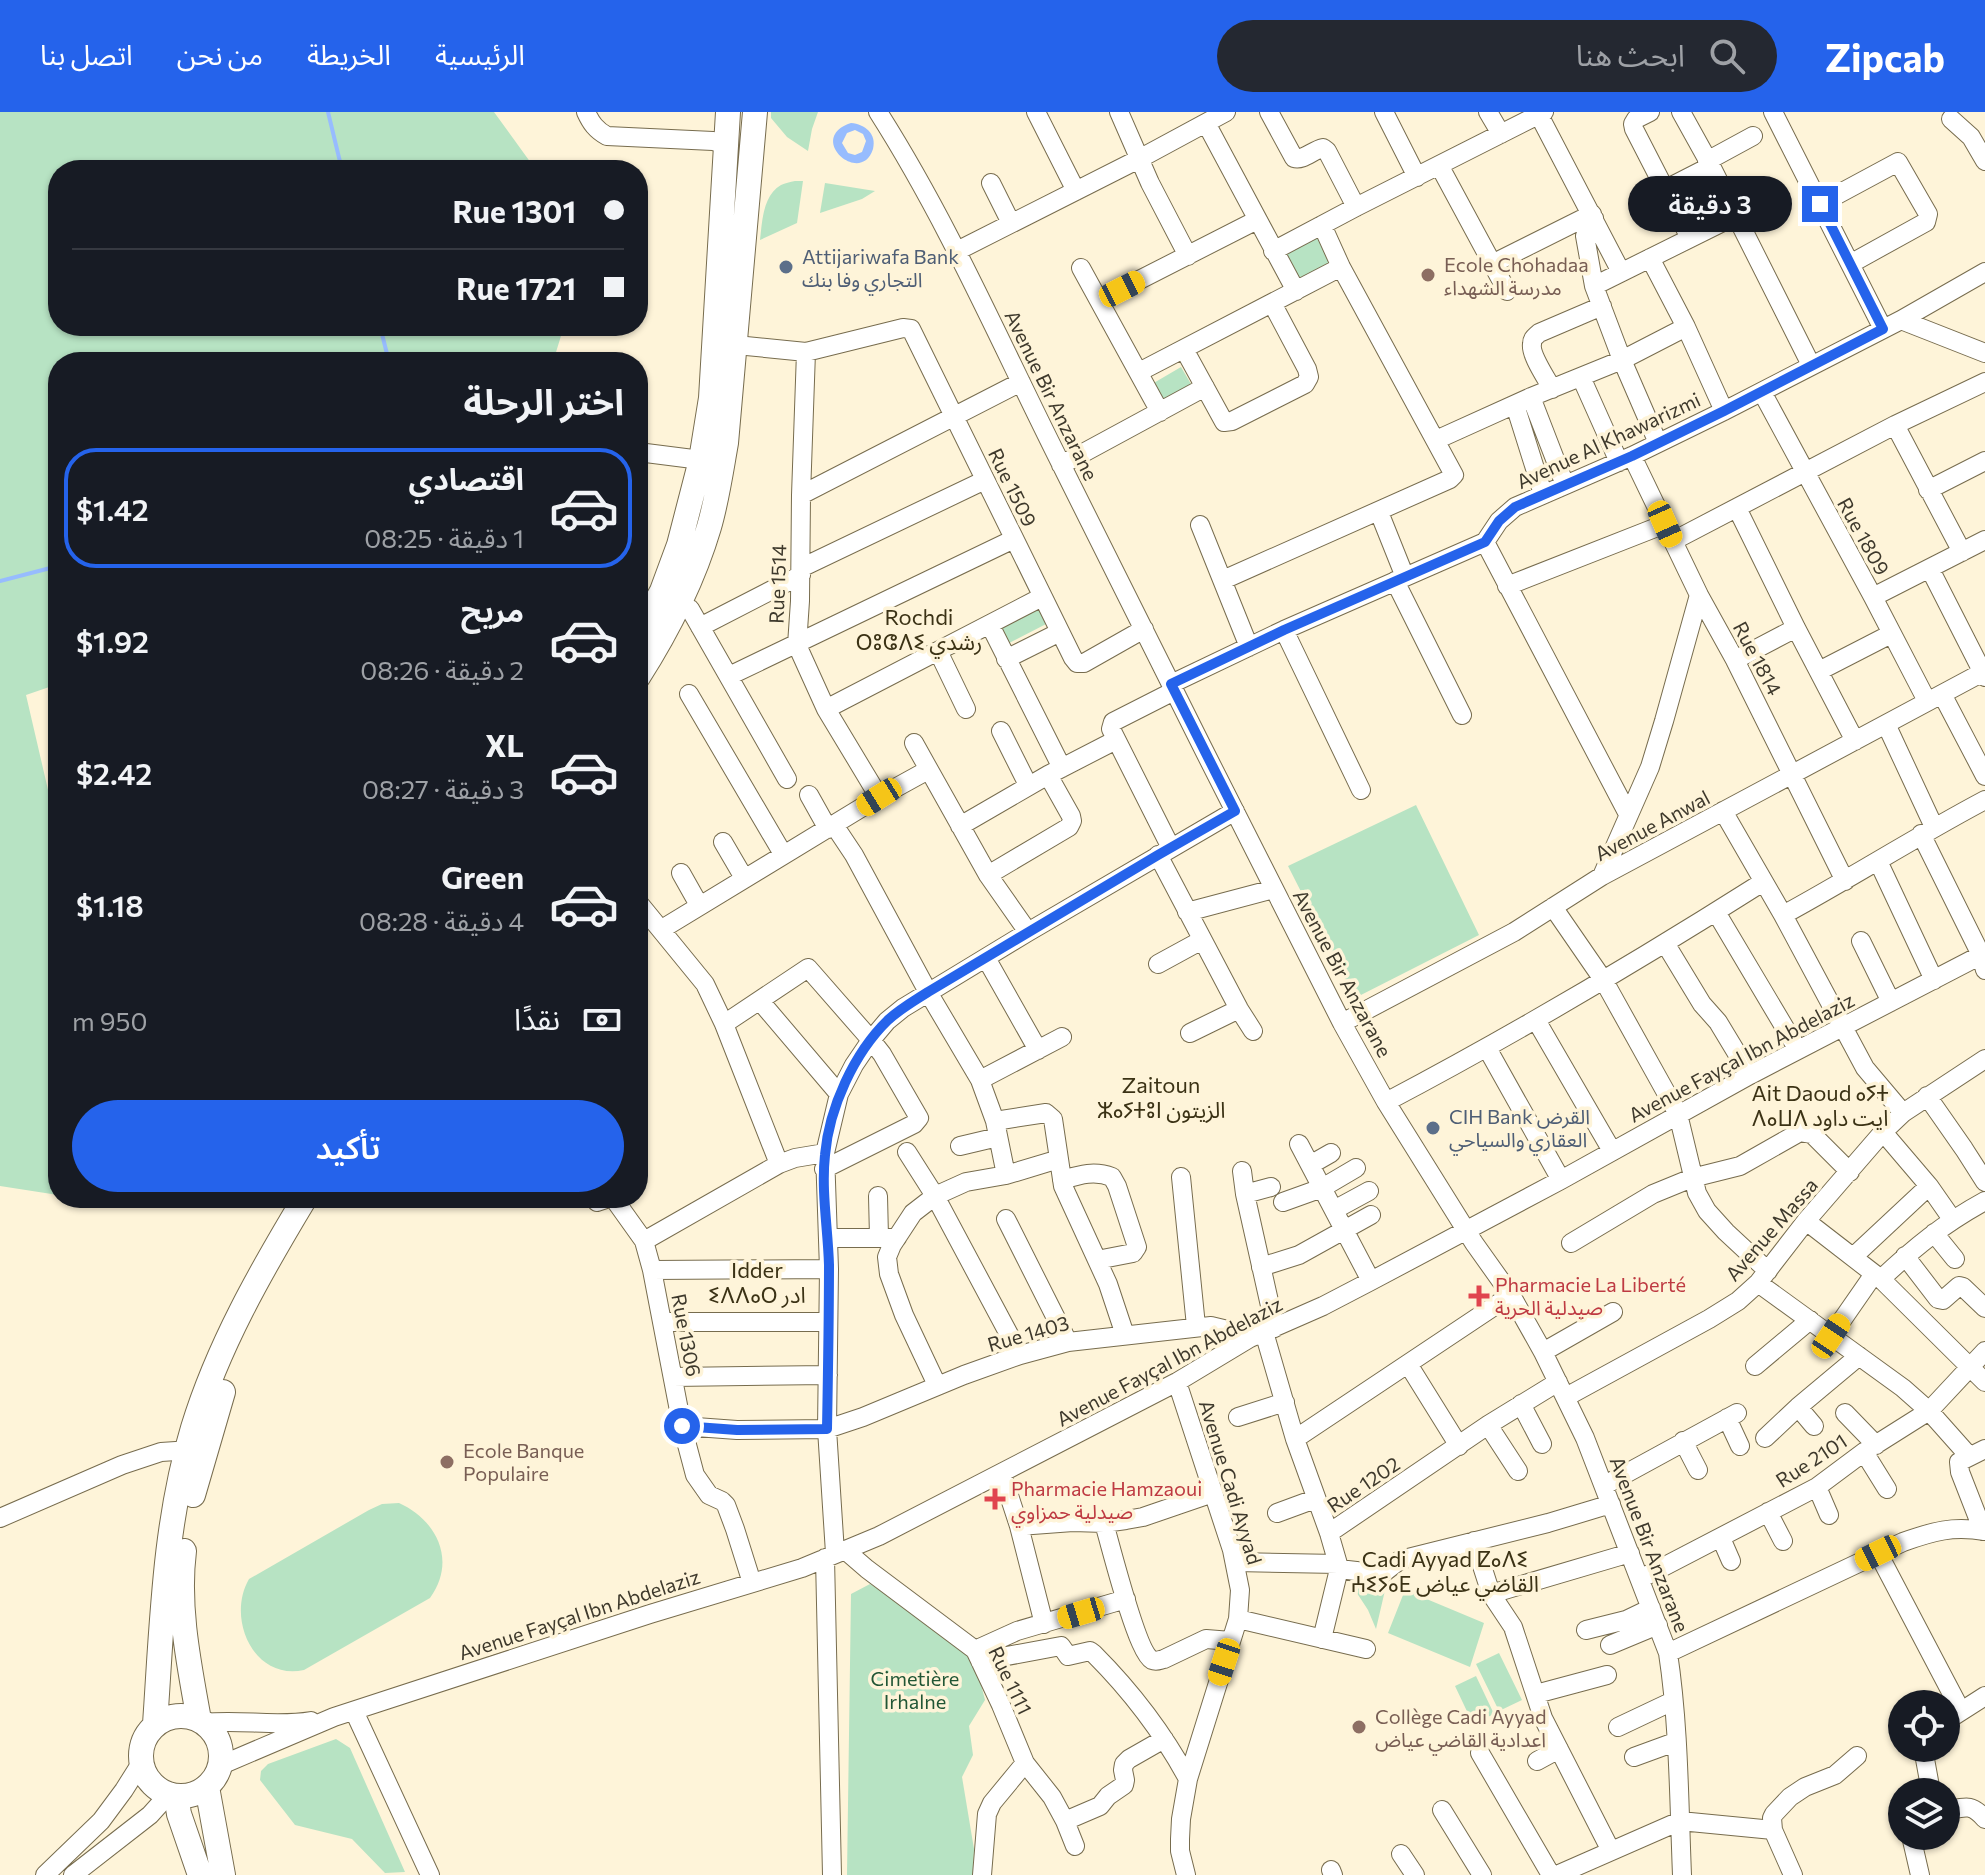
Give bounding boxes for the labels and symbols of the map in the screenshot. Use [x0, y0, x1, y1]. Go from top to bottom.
callout: 3 دقيقة [1628, 176, 1792, 232]
route end [1802, 186, 1838, 222]
place label: Attijariwafa Bank التجاري وفا بنك [802, 244, 959, 296]
place label: Ecole Chohadaa مدرسة الشهداء [1444, 252, 1589, 300]
marker: Attijariwafa Bank التجاري وفا بنك [777, 258, 795, 276]
marker: Ecole Chohadaa مدرسة الشهداء [1419, 266, 1437, 284]
car [1095, 267, 1149, 311]
street label: Avenue Bir Anzarane [1000, 306, 1104, 484]
street label: Avenue Al Khawarizmi [1512, 387, 1704, 493]
street label: Rue 1509 [984, 444, 1042, 530]
street label: Rue 1809 [1833, 493, 1895, 579]
car [1644, 497, 1686, 551]
street label: Rue 1514 [764, 544, 790, 624]
district label: Rochdi ⵔⵓⵛⴷⵉ رشدي [856, 603, 982, 659]
street label: Rue 1814 [1729, 617, 1787, 699]
car [852, 774, 906, 820]
street label: Avenue Anwal [1590, 785, 1714, 865]
street label: Avenue Bir Anzarane [1289, 885, 1397, 1061]
street label: Avenue Fayçal Ibn Abdelaziz [1624, 987, 1858, 1127]
district label: Zaitoun ⵣⴰⵢⵜⵓⵏ الزيتون [1097, 1071, 1225, 1123]
district label: Ait Daoud ⴰⵢⵜ ⴷⴰⵡⴷ ايت داود [1751, 1079, 1889, 1131]
place label: CIH Bank القرض العقاري والسياحي [1449, 1104, 1590, 1156]
marker: CIH Bank القرض العقاري والسياحي [1424, 1119, 1442, 1137]
street label: Avenue Massa [1720, 1173, 1822, 1285]
district label: Idder ⵉⴷⴷⴰⵔ ادر [708, 1256, 806, 1309]
place label: Pharmacie La Liberté صيدلية الحرية [1495, 1272, 1686, 1320]
marker: Pharmacie La Liberté صيدلية الحرية [1470, 1287, 1488, 1305]
street label: Rue 1306 [667, 1291, 707, 1379]
street label: Avenue Fayçal Ibn Abdelaziz [1052, 1291, 1286, 1431]
car [1808, 1309, 1854, 1363]
street label: Rue 1403 [984, 1310, 1072, 1356]
street label: Avenue Cadi Ayyad [1195, 1397, 1267, 1567]
route start [664, 1408, 700, 1444]
street label: Rue 2101 [1771, 1428, 1851, 1492]
place label: Ecole Banque Populaire [463, 1438, 584, 1485]
street label: Rue 1202 [1322, 1451, 1404, 1517]
marker: Ecole Banque Populaire [438, 1453, 456, 1471]
street label: Avenue Bir Anzarane [1605, 1453, 1695, 1635]
place label: Pharmacie Hamzaoui صيدلية حمزاوي [1011, 1476, 1202, 1528]
marker: Pharmacie Hamzaoui صيدلية حمزاوي [986, 1490, 1004, 1508]
car [1851, 1532, 1905, 1574]
district label: Cadi Ayyad ⵇⴰⴷⵉ ⵄⵉⵢⴰⴹ القاضي عياض [1351, 1545, 1539, 1601]
street label: Avenue Fayçal Ibn Abdelaziz [455, 1564, 703, 1664]
car [1055, 1595, 1107, 1631]
car [1205, 1635, 1243, 1689]
street label: Rue 1111 [984, 1642, 1038, 1718]
park label: Cimetière Irhalne [871, 1666, 959, 1713]
place label: Collège Cadi Ayyad اعدادية القاضي عياض [1375, 1704, 1547, 1756]
marker: Collège Cadi Ayyad اعدادية القاضي عياض [1350, 1718, 1368, 1736]

